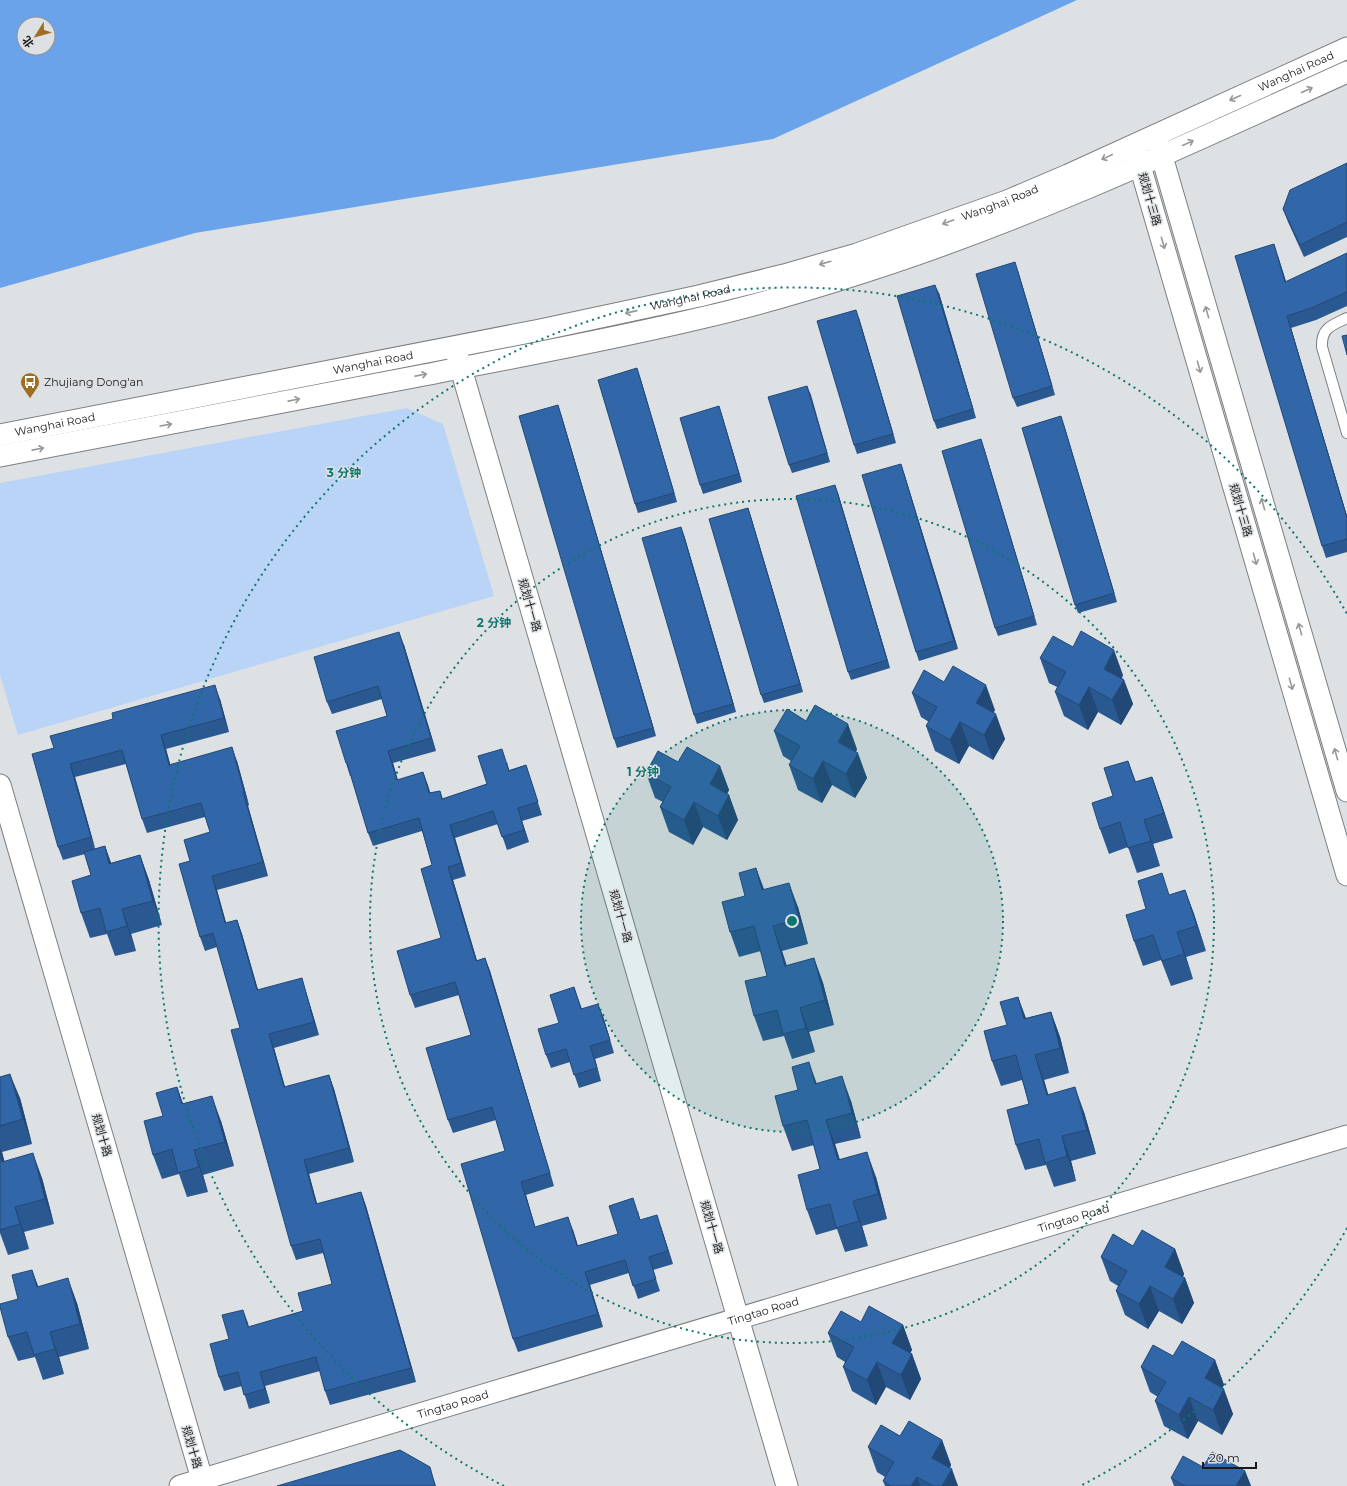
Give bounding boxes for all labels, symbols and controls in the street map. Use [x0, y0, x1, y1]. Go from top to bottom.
north arrow [16, 16, 56, 56]
text: 北 [19, 33, 37, 51]
street label: Wanghai Road [1256, 48, 1336, 95]
one-way arrow [1301, 86, 1313, 93]
one-way arrow [1229, 95, 1241, 103]
one-way arrow [1182, 139, 1194, 147]
one-way arrow [1101, 154, 1113, 161]
street label: 规划十三路 [1136, 171, 1164, 227]
street label: Wanghai Road [959, 181, 1041, 224]
one-way arrow [942, 218, 954, 226]
one-way arrow [1160, 236, 1167, 249]
one-way arrow [818, 260, 831, 267]
street label: Wanghai Road [649, 281, 732, 313]
one-way arrow [1203, 306, 1210, 319]
one-way arrow [625, 308, 638, 316]
street label: Wanghai Road [332, 348, 414, 377]
one-way arrow [1196, 361, 1203, 374]
bus stop icon: Zhujiang Dong'an [19, 371, 41, 399]
one-way arrow [414, 371, 427, 379]
place label: Zhujiang Dong'an [44, 375, 143, 389]
one-way arrow [287, 396, 300, 404]
street label: Wanghai Road [14, 410, 96, 439]
one-way arrow [159, 421, 172, 429]
one-way arrow [31, 445, 44, 453]
text: 3 分钟 [326, 465, 361, 480]
street label: 规划十三路 [1227, 482, 1255, 538]
one-way arrow [1259, 498, 1266, 511]
one-way arrow [1252, 553, 1259, 566]
street label: 规划十一路 [516, 577, 544, 633]
text: 2 分钟 [477, 615, 511, 630]
one-way arrow [1296, 623, 1303, 636]
one-way arrow [1288, 678, 1295, 691]
one-way arrow [1332, 748, 1339, 761]
text: 1 分钟 [627, 764, 659, 779]
street label: 规划十一路 [607, 888, 635, 944]
centre of rings [785, 914, 799, 928]
street label: 规划十路 [89, 1112, 115, 1158]
street label: 规划十一路 [698, 1199, 726, 1255]
street label: Tingtao Road [1036, 1201, 1111, 1235]
street label: Tingtao Road [726, 1294, 801, 1328]
street label: Tingtao Road [416, 1387, 490, 1421]
street label: 规划十路 [179, 1424, 205, 1470]
scale bar [1203, 1444, 1256, 1470]
text: 20 m [1209, 1450, 1240, 1465]

